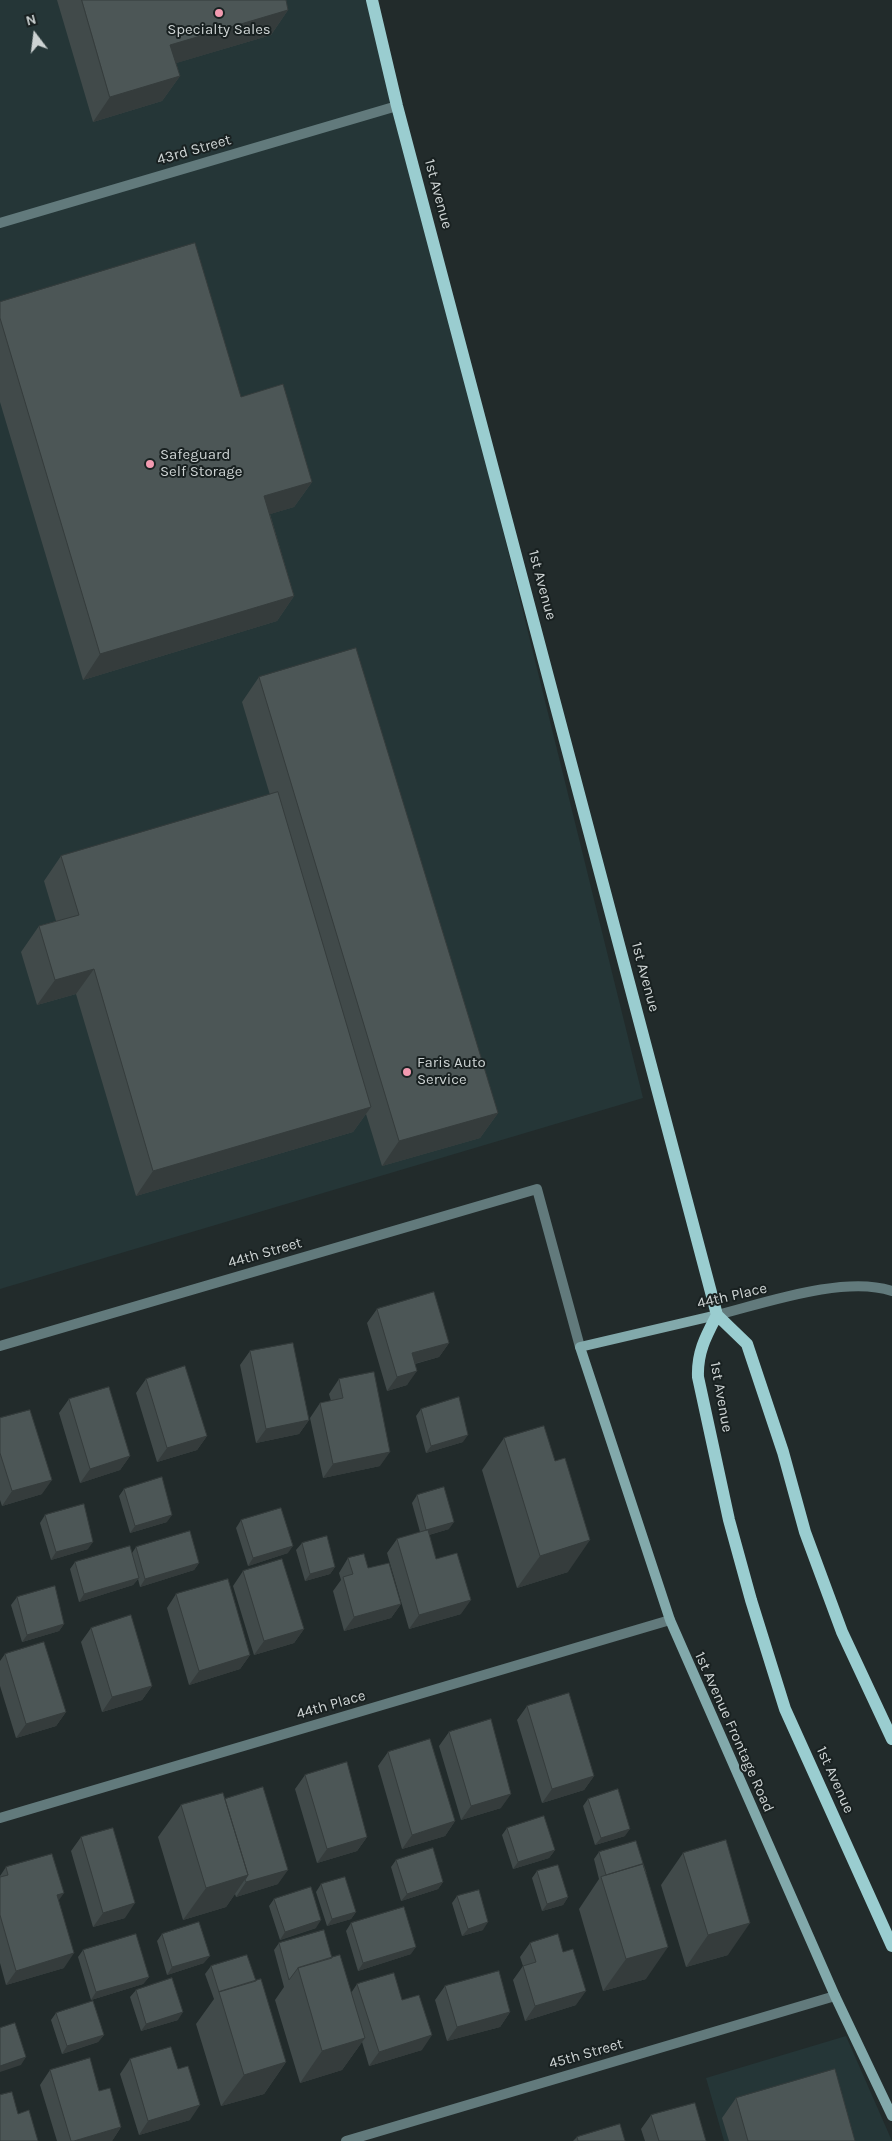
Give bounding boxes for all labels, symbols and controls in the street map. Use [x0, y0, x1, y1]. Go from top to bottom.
marker: Specialty Sales [213, 7, 225, 19]
north arrow [10, 10, 60, 60]
text: N [24, 11, 38, 30]
place label: Specialty Sales [167, 21, 271, 39]
street label: 43rd Street [155, 131, 233, 169]
street label: 1st Avenue [420, 157, 456, 231]
place label: Safeguard Self Storage [160, 446, 242, 481]
marker: Safeguard Self Storage [144, 458, 156, 470]
street label: 1st Avenue [524, 548, 560, 622]
street label: 1st Avenue [627, 940, 663, 1014]
place label: Faris Auto Service [417, 1054, 486, 1089]
marker: Faris Auto Service [401, 1066, 413, 1078]
street label: 44th Street [226, 1234, 304, 1272]
street label: 44th Place [695, 1279, 769, 1313]
street label: 1st Avenue [706, 1360, 736, 1434]
street label: 1st Avenue Frontage Road [690, 1649, 778, 1815]
street label: 44th Place [294, 1687, 368, 1723]
street label: 1st Avenue [812, 1744, 858, 1816]
street label: 45th Street [547, 2035, 625, 2073]

